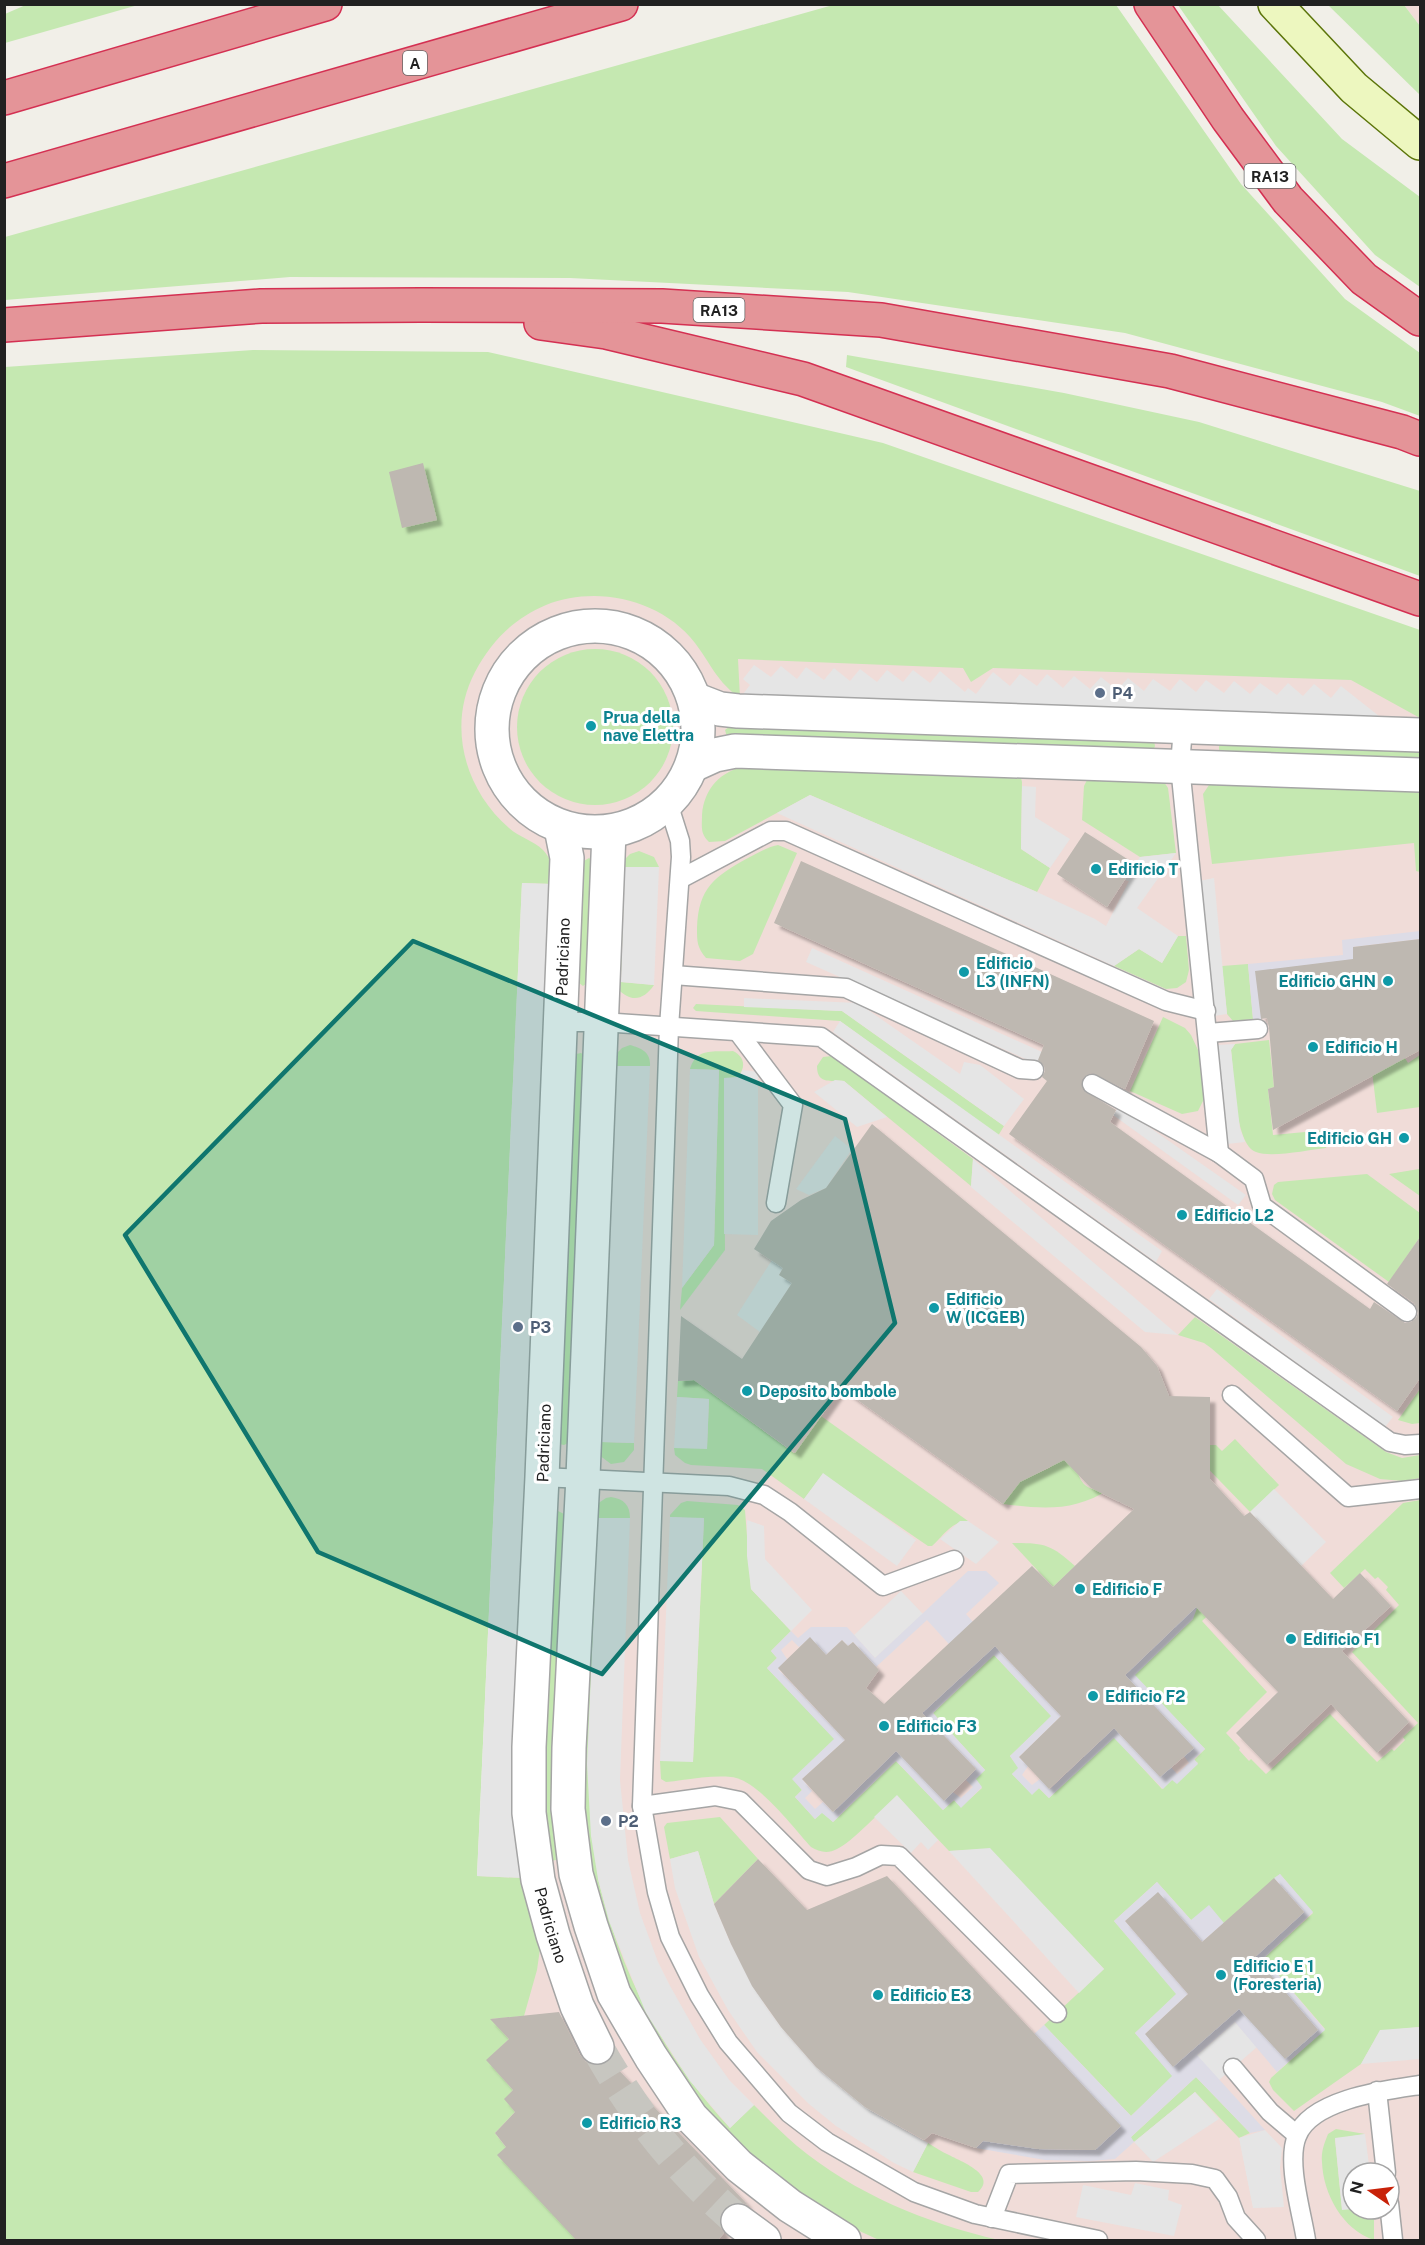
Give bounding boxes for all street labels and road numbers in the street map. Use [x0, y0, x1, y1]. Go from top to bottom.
road number: A [403, 51, 427, 75]
road number: RA13 [1244, 164, 1296, 188]
road number: RA13 [694, 298, 744, 322]
street label: Padriciano [552, 917, 574, 997]
street label: Padriciano [533, 1403, 555, 1483]
street label: Padriciano [531, 1885, 571, 1966]

